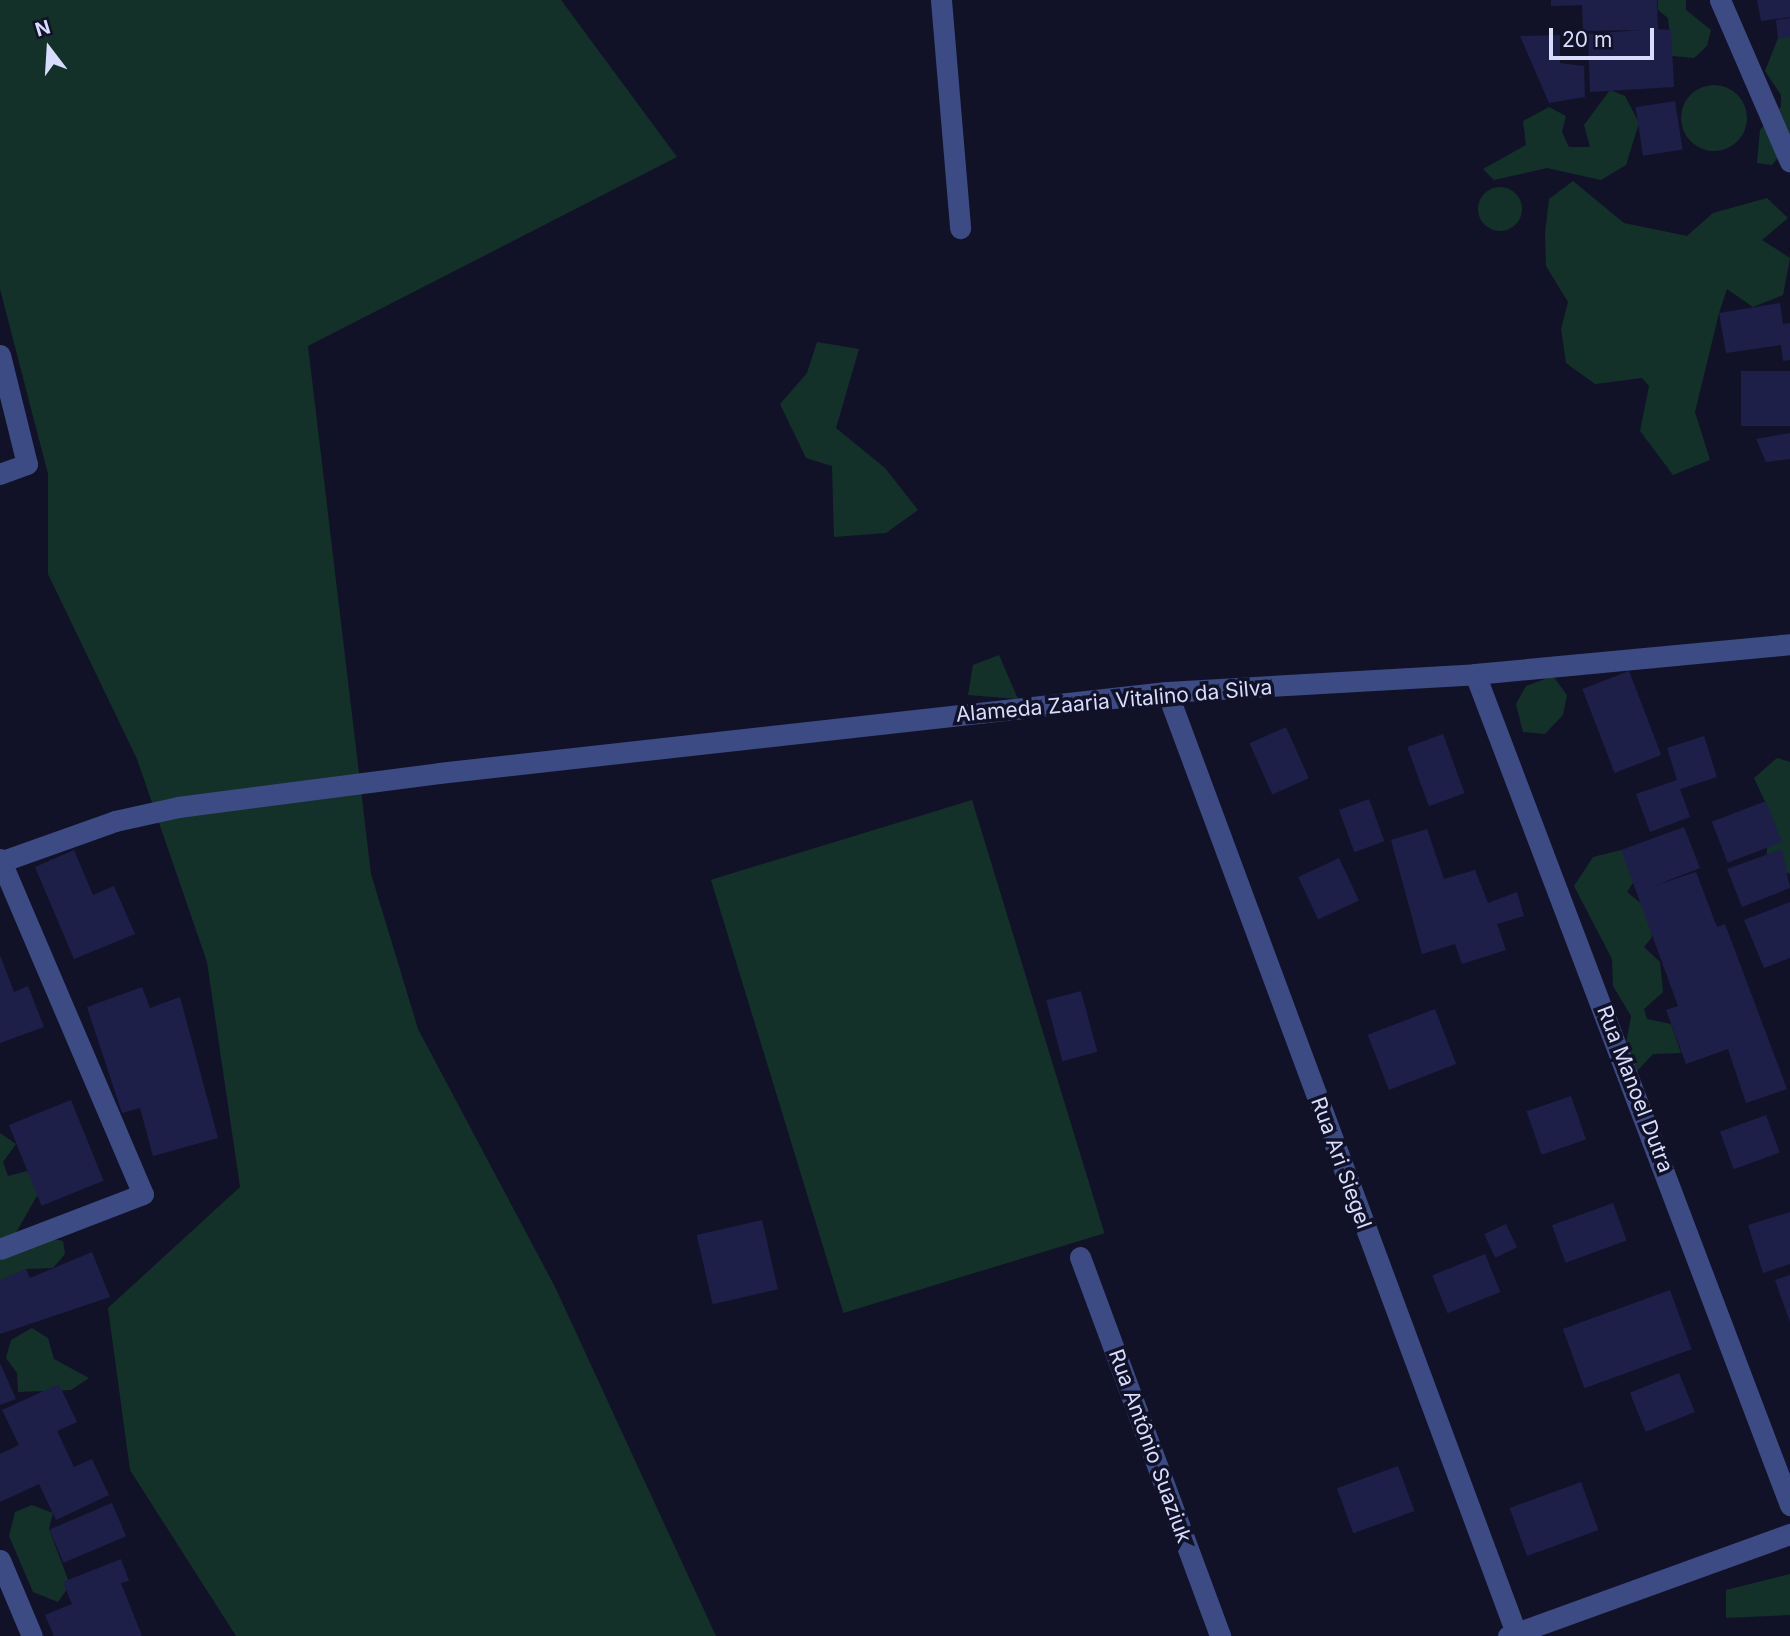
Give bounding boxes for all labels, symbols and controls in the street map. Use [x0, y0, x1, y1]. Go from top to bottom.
north arrow [14, 14, 84, 84]
scale bar [1552, 14, 1657, 58]
text: N [32, 15, 53, 42]
text: 20 m [1562, 27, 1612, 52]
street label: Alameda Zaaria Vitalino da Silva [955, 675, 1273, 727]
street label: Rua Manoel Dutra [1592, 1002, 1678, 1176]
street label: Rua Ari Siegel [1305, 1094, 1377, 1232]
street label: Rua Antônio Suaziuk [1103, 1346, 1197, 1546]

